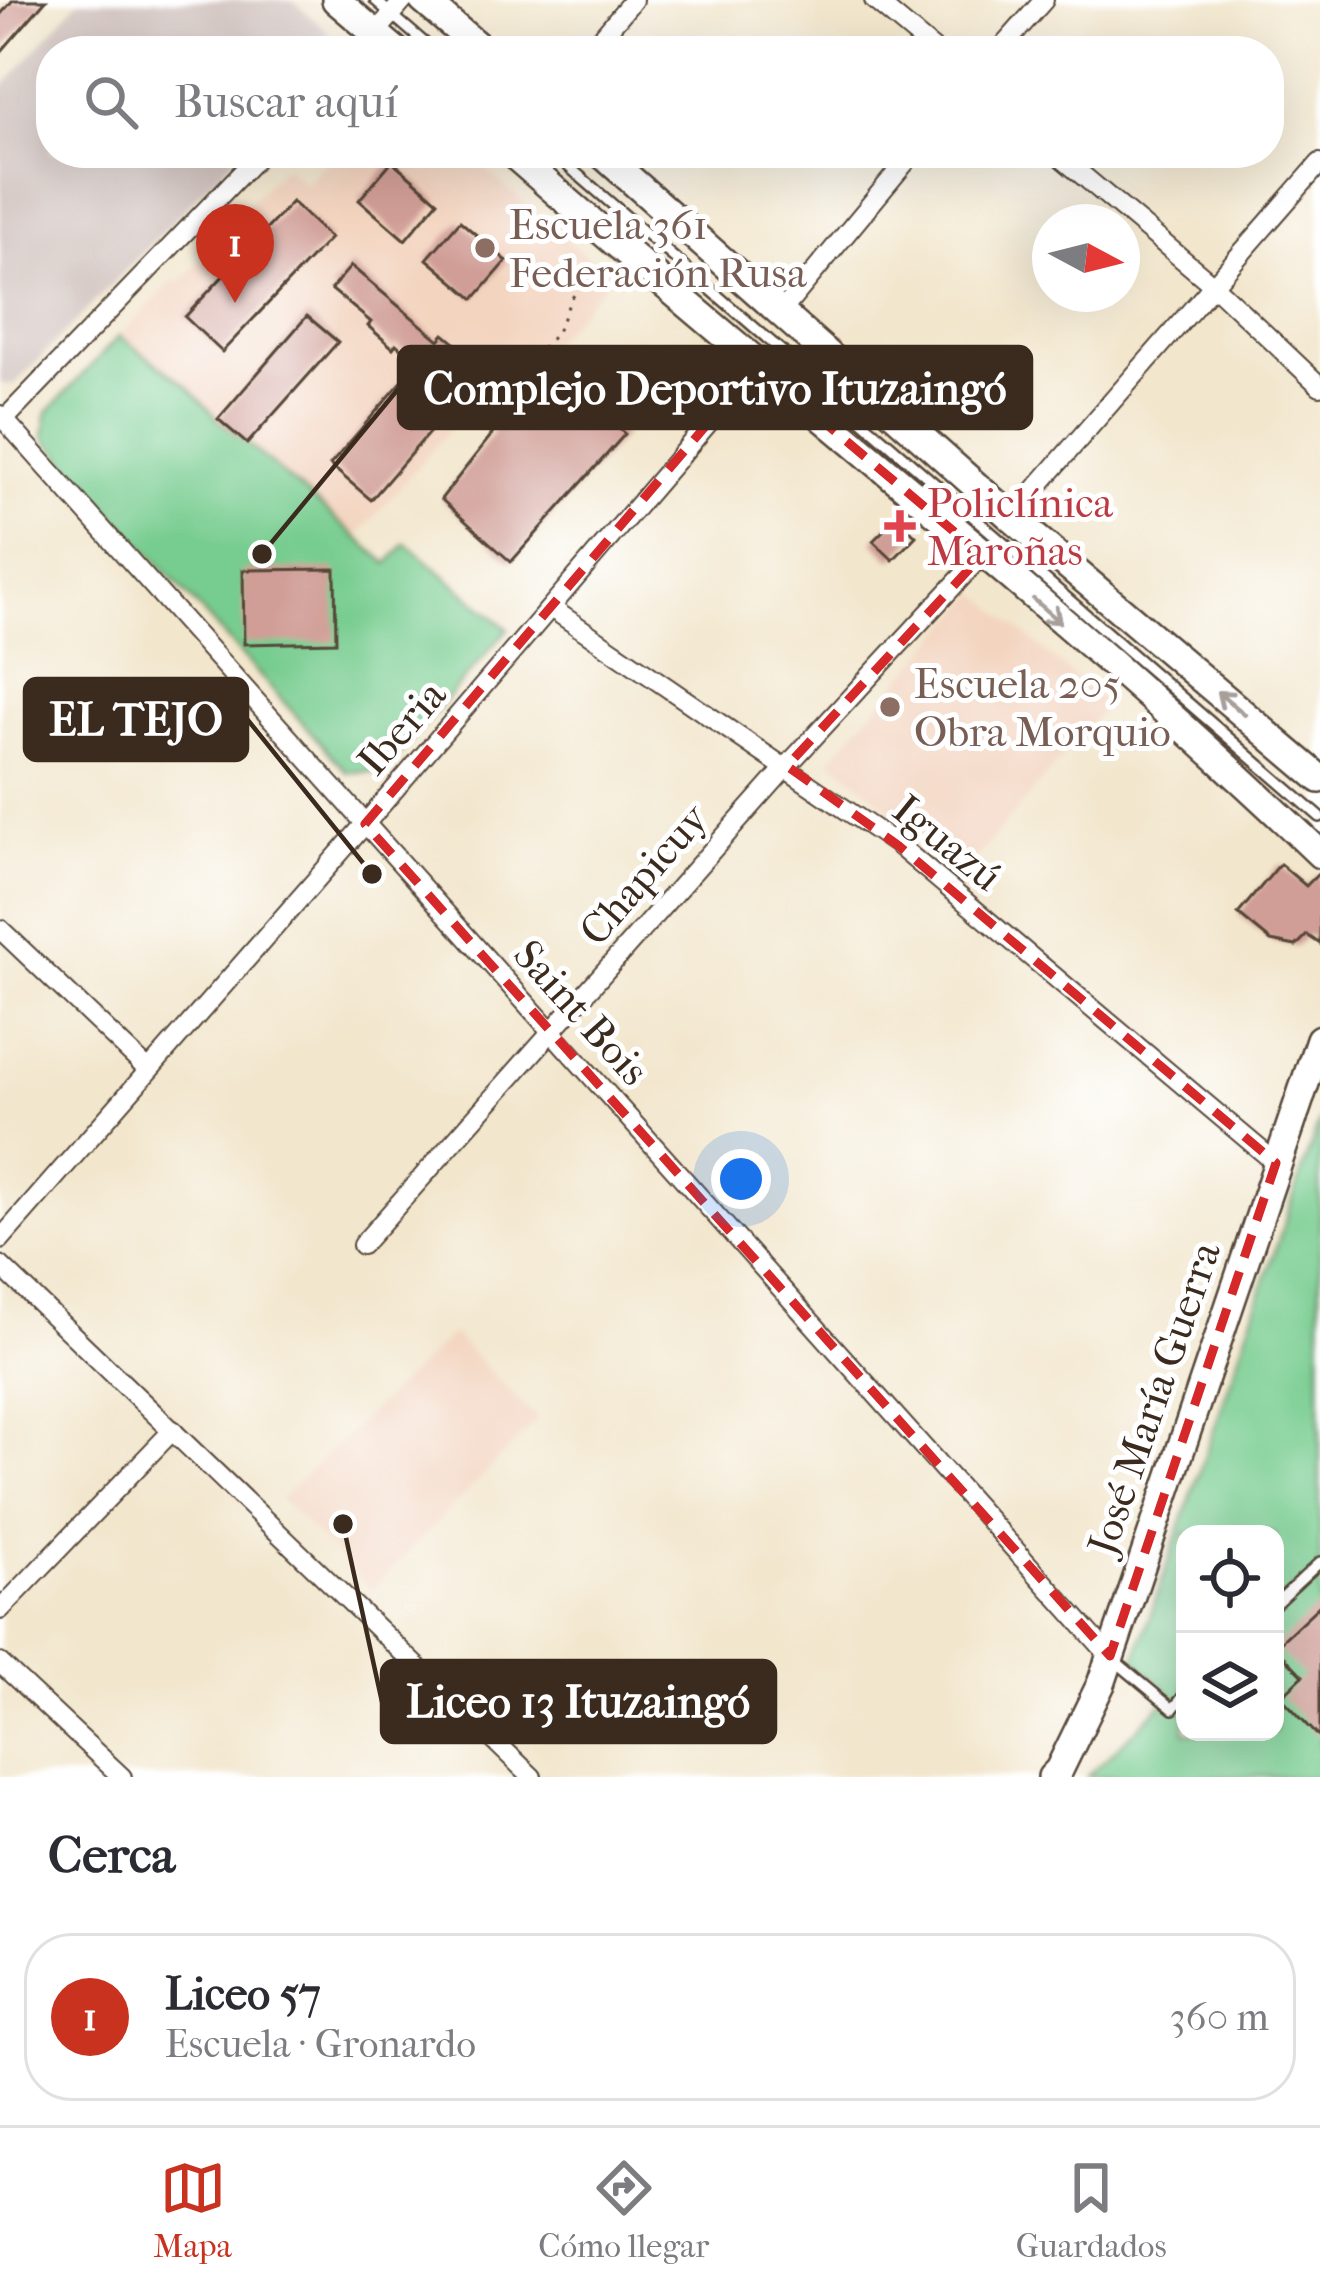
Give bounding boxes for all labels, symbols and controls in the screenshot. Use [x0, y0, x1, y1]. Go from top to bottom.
search box [36, 36, 1284, 168]
icon: search [78, 69, 144, 135]
text: Buscar aquí [174, 76, 398, 129]
place label: Escuela 361 Federación Rusa [509, 201, 807, 298]
pin: 1 [196, 204, 274, 303]
north arrow [1032, 204, 1140, 312]
marker: Escuela 361 Federación Rusa [472, 235, 498, 261]
callout: Complejo Deportivo Ituzaingó [399, 347, 1031, 428]
text: Complejo Deportivo Ituzaingó [423, 363, 1007, 416]
place label: Policlínica Maroñas [927, 479, 1114, 576]
marker: Policlínica Maroñas [884, 510, 916, 542]
one-way arrow [1032, 597, 1062, 624]
place label: Escuela 205 Obra Morquio [914, 660, 1171, 757]
street label: Iberia [348, 670, 457, 785]
callout: EL TEJO [25, 679, 247, 760]
one-way arrow [1216, 690, 1247, 717]
text: EL TEJO [49, 694, 223, 747]
marker: Escuela 205 Obra Morquio [877, 694, 903, 720]
street label: Iguazú [883, 785, 1011, 902]
street label: Chapicuy [570, 793, 719, 955]
street label: Saint Bois [503, 931, 659, 1095]
your location [711, 1149, 771, 1209]
street label: José María Guerra [1077, 1235, 1231, 1564]
map controls [1176, 1525, 1284, 1741]
button: locate [1176, 1525, 1284, 1633]
button: layers [1176, 1633, 1284, 1741]
callout: Liceo 13 Ituzaingó [382, 1661, 775, 1742]
text: Liceo 13 Ituzaingó [406, 1676, 750, 1729]
text: Cerca [48, 1825, 175, 1885]
text: Liceo 57 [165, 1968, 321, 2021]
text: 1 [83, 1994, 97, 2040]
text: 360 m [1170, 1994, 1269, 2040]
text: Escuela · Gronardo [165, 2021, 476, 2067]
tab: Mapa [153, 2155, 232, 2266]
tab: Cómo llegar [538, 2155, 709, 2266]
tab: Guardados [1016, 2155, 1167, 2266]

